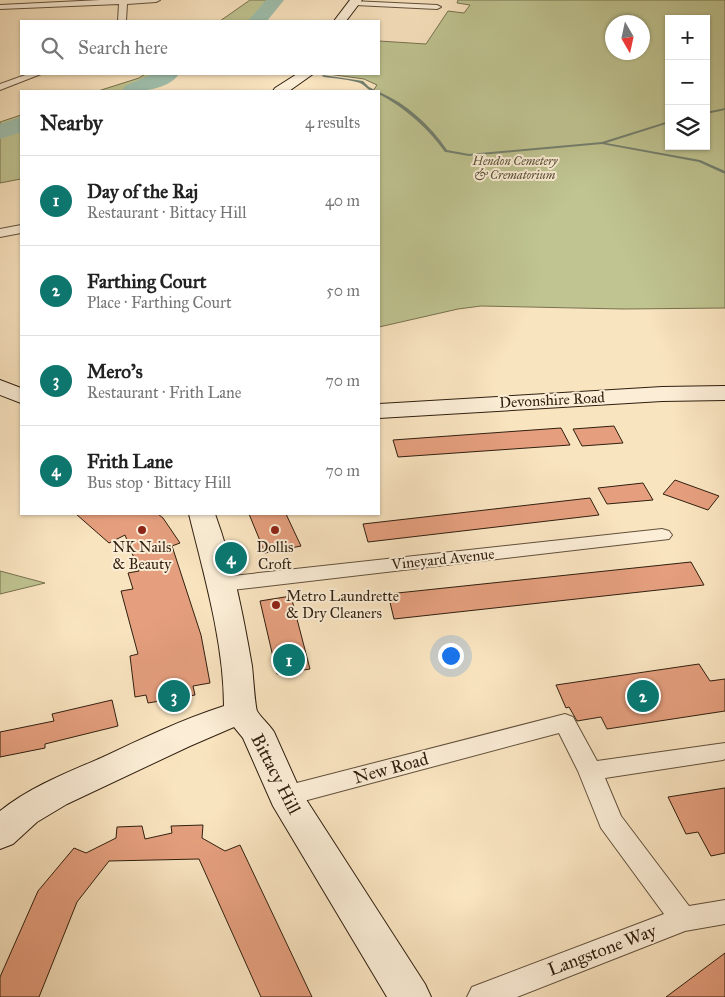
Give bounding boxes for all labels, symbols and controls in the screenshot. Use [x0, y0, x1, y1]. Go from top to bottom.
north arrow [605, 15, 650, 60]
map controls [665, 15, 710, 150]
button: + [665, 15, 710, 60]
search box [20, 20, 380, 75]
icon: search [38, 34, 66, 62]
text: Search here [78, 36, 168, 59]
button: − [665, 60, 710, 105]
button: layers [665, 105, 710, 150]
text: Nearby [40, 110, 103, 136]
text: 4 results [305, 113, 360, 132]
park label: Hendon Cemetery & Crematorium [472, 154, 558, 182]
text: Day of the Raj [87, 180, 198, 203]
text: 1 [53, 191, 59, 210]
text: 40 m [325, 191, 360, 210]
text: Restaurant · Bittacy Hill [87, 203, 247, 222]
text: Farthing Court [87, 270, 207, 293]
text: 2 [52, 281, 60, 300]
text: 50 m [326, 281, 360, 300]
text: Place · Farthing Court [87, 293, 232, 312]
text: Mero's [87, 360, 143, 383]
text: 3 [53, 371, 59, 390]
text: 70 m [325, 371, 360, 390]
text: Restaurant · Frith Lane [87, 383, 241, 402]
street label: Devonshire Road [499, 388, 606, 412]
text: Frith Lane [87, 450, 173, 473]
text: 4 [52, 461, 60, 480]
text: 70 m [325, 461, 360, 480]
text: Bus stop · Bittacy Hill [87, 473, 231, 492]
marker: NK Nails & Beauty [136, 524, 148, 536]
marker: Dollis Croft [269, 524, 281, 536]
place label: NK Nails & Beauty [113, 538, 172, 573]
place label: Dollis Croft [256, 538, 294, 573]
pin: 4 [215, 539, 247, 577]
street label: Vineyard Avenue [390, 545, 495, 573]
place label: Metro Laundrette & Dry Cleaners [286, 587, 399, 622]
marker: Metro Laundrette & Dry Cleaners [270, 599, 282, 611]
pin: 1 [273, 641, 305, 679]
your location [438, 643, 464, 669]
pin: 3 [158, 677, 190, 715]
pin: 2 [627, 677, 659, 715]
street label: Bittacy Hill [246, 730, 306, 818]
street label: New Road [351, 747, 431, 789]
street label: Langstone Way [545, 919, 660, 982]

